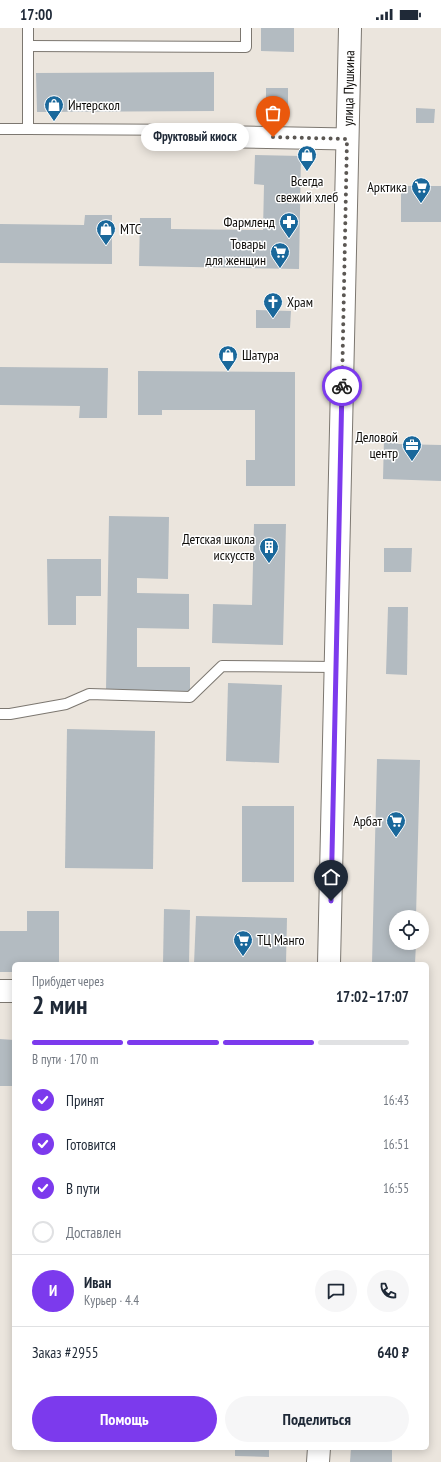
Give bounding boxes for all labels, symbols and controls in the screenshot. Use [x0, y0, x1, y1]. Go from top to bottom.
text: 17:00 [20, 5, 52, 24]
street label: улица Пушкина [339, 50, 358, 126]
shop icon: Интерскол [43, 94, 65, 122]
place label: Интерскол [68, 96, 120, 114]
pin [256, 96, 290, 137]
icon: bag [262, 102, 284, 124]
callout: Фруктовый киоск [141, 123, 249, 151]
text: Фруктовый киоск [153, 128, 237, 145]
shop icon: Всегда свежий хлеб [296, 144, 318, 172]
place label: Всегда свежий хлеб [276, 172, 338, 206]
supermarket icon: Арктика [410, 176, 432, 204]
place label: Арктика [367, 178, 407, 196]
pharmacy icon: Фармленд [278, 211, 300, 239]
place label: Фармленд [223, 213, 275, 231]
shop icon: МТС [95, 218, 117, 246]
place label: МТС [120, 220, 142, 238]
place label: Товары для женщин [205, 235, 266, 269]
supermarket icon: Товары для женщин [269, 241, 291, 269]
church icon: Храм [262, 291, 284, 319]
place label: Храм [287, 293, 313, 311]
shop icon: Шатура [217, 344, 239, 372]
place label: Шатура [242, 346, 279, 364]
courier [322, 366, 362, 406]
icon: bike [331, 375, 353, 397]
place label: Деловой центр [356, 428, 398, 462]
office icon: Деловой центр [401, 434, 423, 462]
place label: Детская школа искусств [182, 530, 255, 564]
building icon: Детская школа искусств [258, 536, 280, 564]
supermarket icon: Арбат [385, 810, 407, 838]
place label: Арбат [353, 812, 383, 830]
pin [314, 860, 348, 901]
icon: home [320, 866, 342, 888]
map controls [389, 910, 429, 950]
button: locate [389, 910, 429, 950]
supermarket icon: ТЦ Манго [232, 929, 254, 957]
place label: ТЦ Манго [257, 931, 305, 949]
text: Прибудет через [32, 973, 104, 990]
text: 17:02–17:07 [336, 987, 409, 1006]
text: 2 мин [32, 988, 87, 1021]
text: В пути · 170 m [32, 1051, 98, 1068]
icon: check [32, 1089, 54, 1111]
text: Принят [66, 1091, 104, 1110]
text: 16:43 [383, 1092, 409, 1109]
icon: check [32, 1133, 54, 1155]
text: Готовится [66, 1135, 116, 1154]
text: 16:51 [383, 1136, 409, 1153]
icon: check [32, 1177, 54, 1199]
text: В пути [66, 1179, 100, 1198]
text: 16:55 [383, 1180, 409, 1197]
text: Доставлен [66, 1223, 121, 1242]
button: chat [315, 1270, 357, 1312]
button: phone [367, 1270, 409, 1312]
text: Иван [84, 1273, 111, 1292]
text: И [49, 1281, 57, 1300]
text: Курьер · 4.4 [84, 1292, 139, 1309]
text: Заказ #2955 [32, 1343, 99, 1362]
text: 640 ₽ [377, 1343, 409, 1362]
button: Помощь [32, 1396, 217, 1442]
button: Поделиться [225, 1396, 409, 1442]

